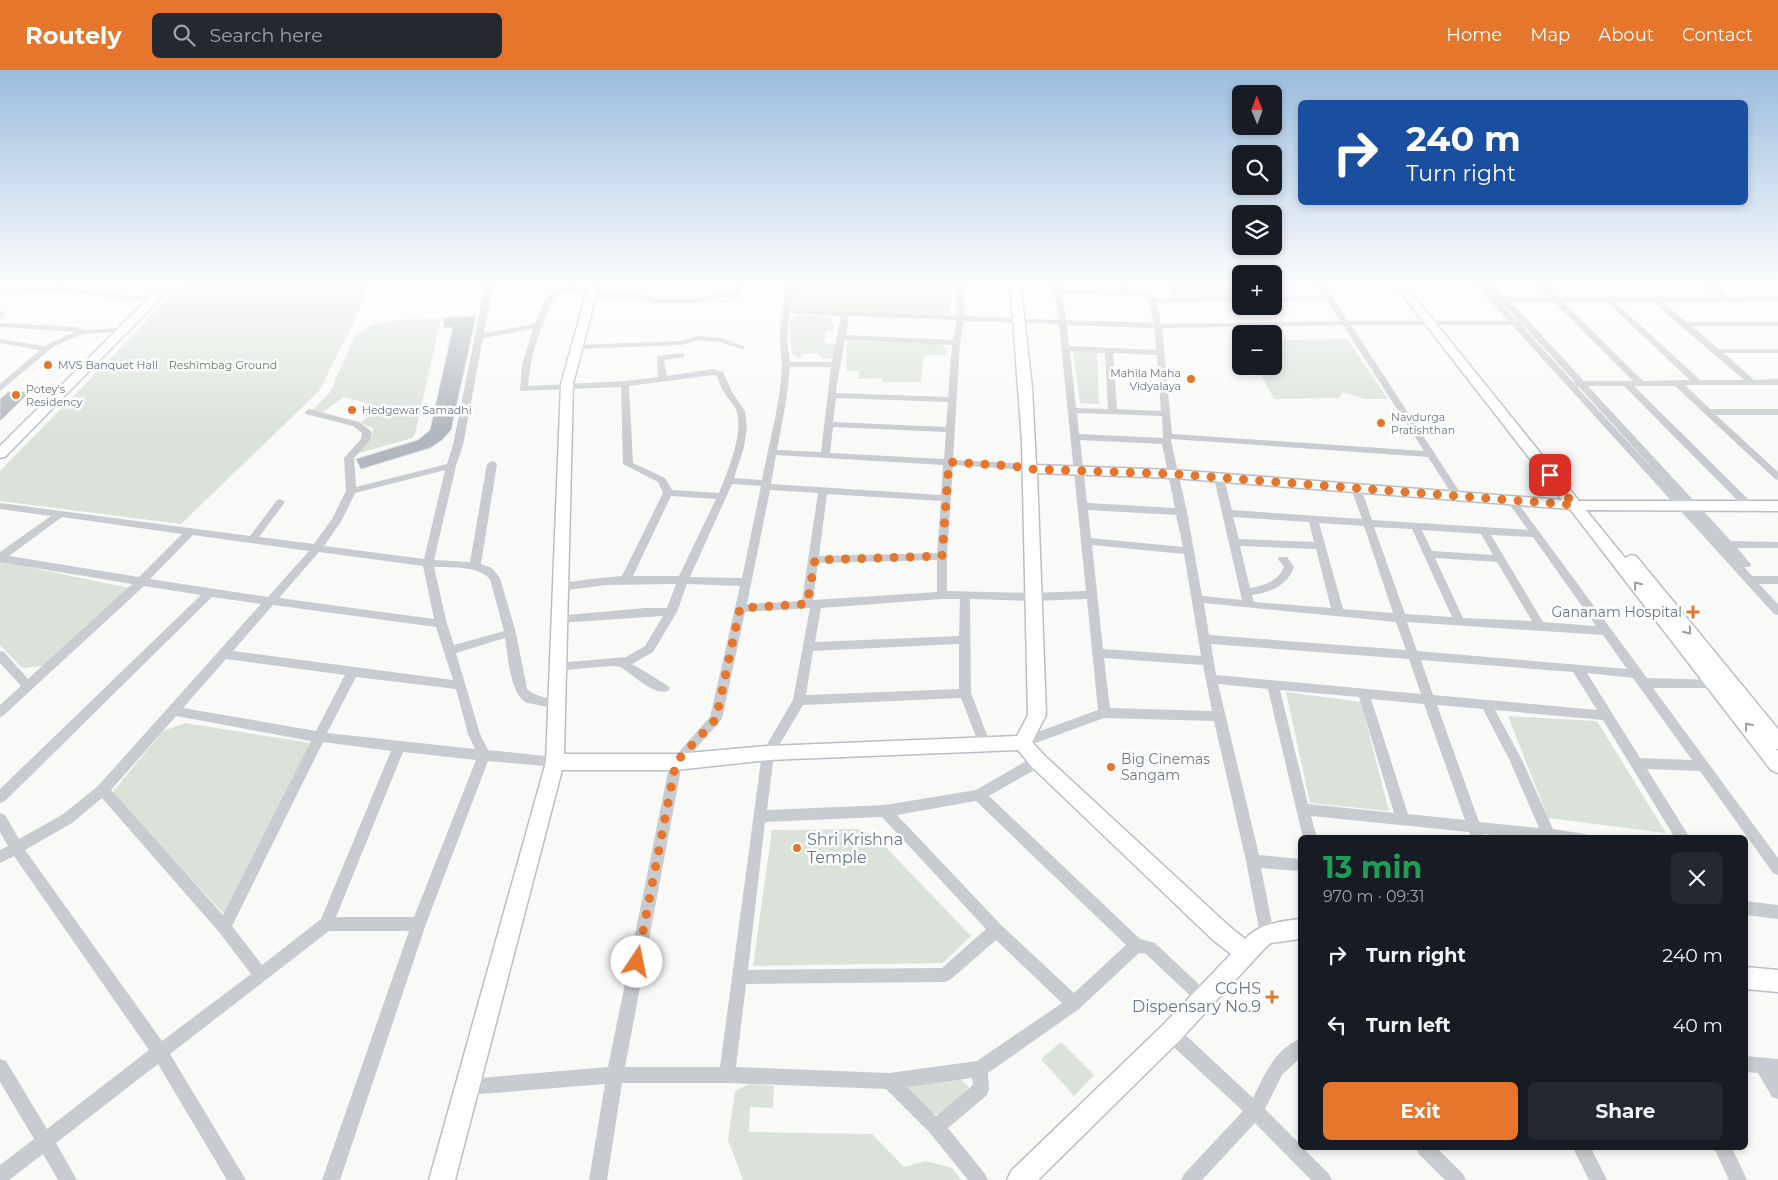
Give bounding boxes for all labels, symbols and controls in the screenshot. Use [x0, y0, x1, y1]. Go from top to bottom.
search box [152, 13, 502, 58]
text: Routely [25, 21, 122, 50]
icon: search [170, 21, 198, 49]
text: Search here [210, 24, 323, 47]
text: Home [1446, 24, 1502, 46]
text: Map [1530, 24, 1570, 46]
text: About [1598, 24, 1654, 46]
text: Contact [1682, 24, 1753, 46]
north arrow [1232, 85, 1282, 135]
map controls [1232, 85, 1282, 375]
text: 240 m [1406, 117, 1521, 160]
icon: right [1323, 120, 1388, 185]
button: search [1232, 145, 1282, 195]
text: Turn right [1406, 160, 1516, 187]
button: layers [1232, 205, 1282, 255]
button: + [1232, 265, 1282, 315]
button: − [1232, 325, 1282, 375]
place label: MVS Banquet Hall [58, 358, 158, 372]
park label: Reshimbag Ground [169, 358, 277, 372]
marker: MVS Banquet Hall [42, 359, 54, 371]
place label: Mahila Maha Vidyalaya [1110, 366, 1181, 393]
marker: Mahila Maha Vidyalaya [1185, 373, 1197, 385]
place label: Potey's Residency [26, 382, 83, 409]
marker: Potey's Residency [10, 389, 22, 401]
place label: Hedgewar Samadhi [362, 403, 472, 417]
marker: Hedgewar Samadhi [346, 404, 358, 416]
place label: Navdurga Pratishthan [1391, 410, 1455, 437]
marker: Navdurga Pratishthan [1375, 417, 1387, 429]
pin [1529, 454, 1571, 496]
icon: arrive [1536, 461, 1564, 489]
one-way arrow [1634, 582, 1642, 591]
place label: Gananam Hospital [1551, 603, 1682, 621]
marker: Gananam Hospital [1686, 605, 1700, 619]
one-way arrow [1683, 625, 1691, 634]
one-way arrow [1744, 723, 1753, 732]
place label: Big Cinemas Sangam [1121, 750, 1210, 784]
marker: Big Cinemas Sangam [1105, 761, 1117, 773]
place label: Shri Krishna Temple [807, 830, 903, 867]
marker: Shri Krishna Temple [791, 842, 803, 854]
text: 13 min [1323, 849, 1422, 886]
button: close [1671, 852, 1723, 904]
text: 970 m · 09:31 [1323, 887, 1424, 906]
position arrow [610, 935, 662, 987]
icon: right [1323, 941, 1351, 969]
text: Turn right [1366, 944, 1466, 967]
text: 240 m [1662, 944, 1723, 967]
place label: CGHS Dispensary No.9 [1132, 979, 1261, 1016]
marker: CGHS Dispensary No.9 [1265, 990, 1279, 1004]
icon: left [1323, 1011, 1351, 1039]
text: Turn left [1366, 1014, 1451, 1037]
text: 40 m [1673, 1014, 1723, 1037]
button: Exit [1323, 1082, 1518, 1140]
button: Share [1528, 1082, 1723, 1140]

